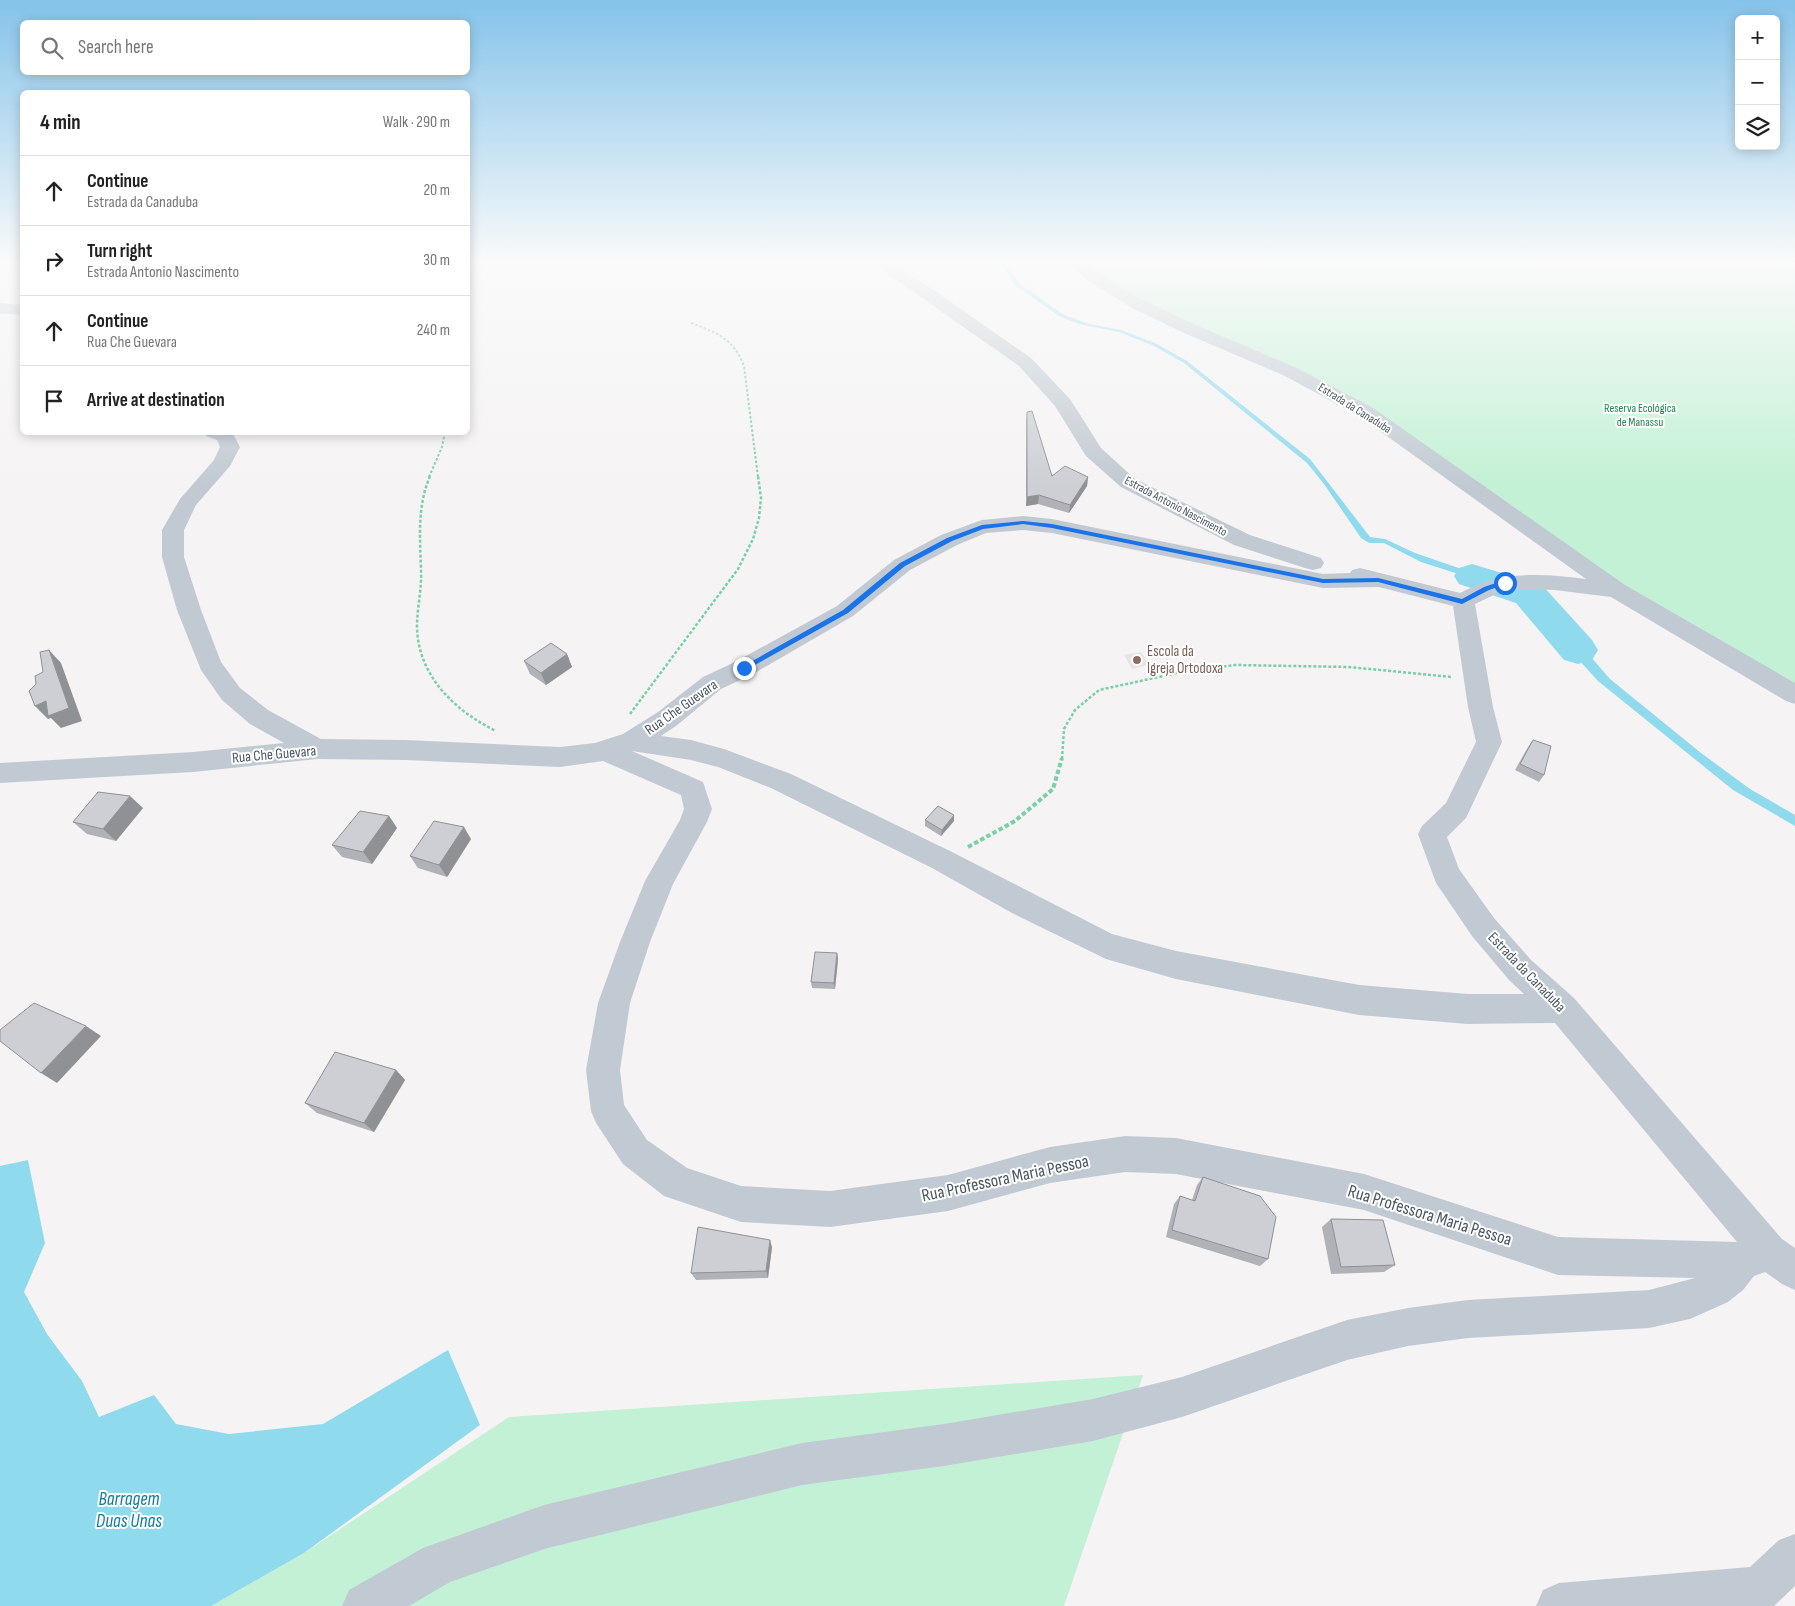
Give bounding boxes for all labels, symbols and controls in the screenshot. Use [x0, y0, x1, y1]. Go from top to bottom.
map controls [1735, 15, 1780, 150]
button: + [1735, 15, 1780, 60]
search box [20, 20, 470, 75]
icon: search [38, 34, 66, 62]
text: Search here [78, 36, 154, 59]
button: − [1735, 60, 1780, 105]
button: layers [1735, 105, 1780, 150]
text: 4 min [40, 110, 81, 135]
text: Walk · 290 m [383, 113, 450, 132]
text: Continue [87, 170, 148, 193]
icon: ahead [40, 177, 68, 205]
text: 20 m [423, 181, 450, 200]
text: Estrada da Canaduba [87, 193, 198, 212]
text: Turn right [87, 240, 152, 263]
icon: right [40, 247, 68, 275]
text: 30 m [423, 251, 450, 270]
text: Estrada Antonio Nascimento [87, 263, 239, 282]
text: Continue [87, 310, 148, 333]
icon: ahead [40, 317, 68, 345]
text: 240 m [417, 321, 450, 340]
text: Rua Che Guevara [87, 333, 177, 352]
street label: Estrada da Canaduba [1315, 380, 1394, 437]
icon: arrive [40, 387, 68, 415]
text: Arrive at destination [87, 389, 225, 412]
park label: Reserva Ecológica de Manassu [1604, 401, 1676, 430]
street label: Estrada Antonio Nascimento [1122, 473, 1230, 540]
route start [1494, 572, 1517, 595]
place label: Escola da Igreja Ortodoxa [1147, 642, 1223, 678]
marker: Escola da Igreja Ortodoxa [1131, 654, 1143, 666]
route end [733, 657, 756, 680]
street label: Rua Che Guevara [641, 675, 721, 739]
street label: Rua Che Guevara [231, 741, 317, 768]
street label: Estrada da Canaduba [1484, 928, 1570, 1017]
street label: Rua Professora Maria Pessoa [920, 1151, 1091, 1206]
street label: Rua Professora Maria Pessoa [1345, 1181, 1514, 1250]
water label: Barragem Duas Unas [96, 1488, 162, 1533]

